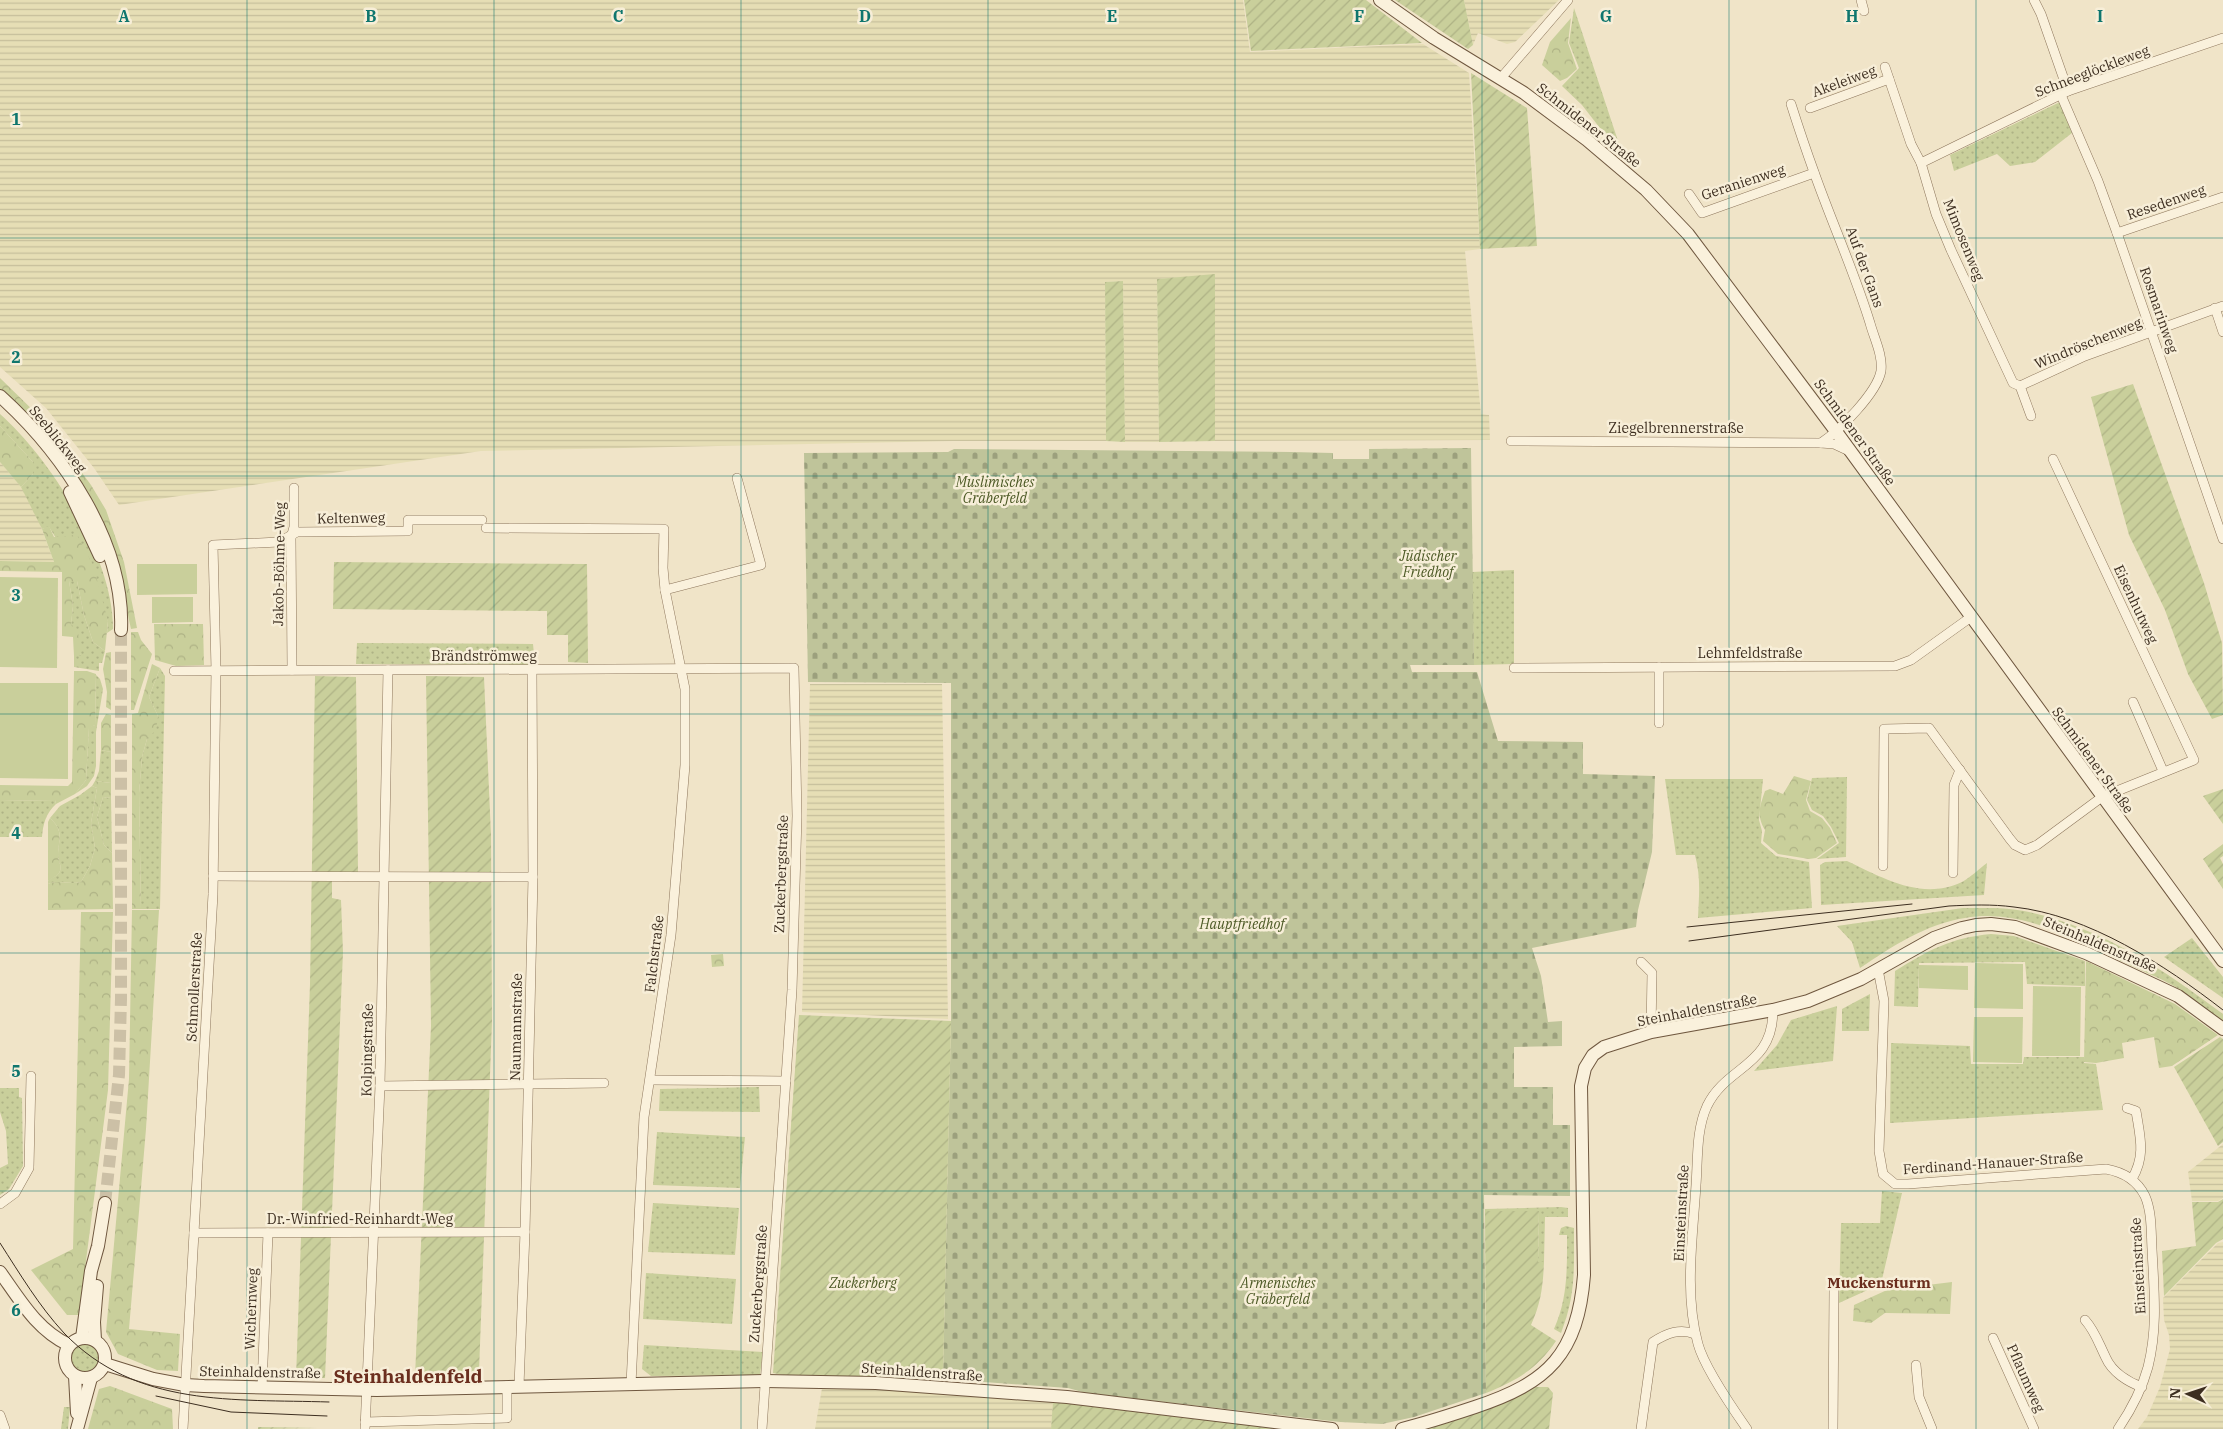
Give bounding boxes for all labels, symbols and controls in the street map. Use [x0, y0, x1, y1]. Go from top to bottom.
text: A [118, 6, 130, 26]
text: B [365, 6, 377, 26]
text: C [613, 6, 623, 26]
text: D [859, 6, 871, 26]
text: E [1107, 6, 1117, 26]
text: F [1354, 6, 1364, 26]
text: G [1600, 6, 1612, 26]
text: H [1846, 6, 1859, 26]
text: I [2097, 6, 2103, 26]
street label: Schneeglöckleweg [2032, 41, 2152, 101]
street label: Akeleiweg [1809, 61, 1879, 101]
street label: Schmidener Straße [1533, 79, 1645, 171]
text: 1 [11, 109, 21, 129]
street label: Geranienweg [1699, 160, 1788, 204]
street label: Resedenweg [2124, 180, 2208, 224]
street label: Mimosenweg [1939, 196, 1989, 284]
street label: Auf der Gans [1842, 224, 1888, 310]
street label: Rosmarinweg [2136, 264, 2182, 356]
street label: Windröschenweg [2032, 313, 2145, 373]
text: 2 [11, 347, 21, 367]
street label: Schmidener Straße [1810, 375, 1900, 489]
street label: Seeblickweg [25, 402, 91, 477]
street label: Ziegelbrennerstraße [1608, 419, 1744, 437]
park label: Muslimisches Gräberfeld [955, 473, 1035, 507]
street label: Jakob-Böhme-Weg [269, 501, 289, 626]
street label: Keltenweg [317, 508, 386, 528]
park label: Jüdischer Friedhof [1398, 547, 1457, 581]
street label: Eisenhutweg [2110, 562, 2162, 647]
text: 3 [11, 585, 21, 605]
street label: Lehmfeldstraße [1698, 644, 1802, 662]
street label: Brändströmweg [431, 647, 537, 665]
street label: Schmidener Straße [2048, 703, 2138, 817]
street label: Zuckerbergstraße [770, 815, 792, 933]
text: 4 [11, 823, 21, 843]
street label: Steinhaldenstraße [2041, 912, 2159, 976]
street label: Falchstraße [640, 914, 668, 994]
park label: Hauptfriedhof [1198, 915, 1287, 933]
street label: Schmollerstraße [182, 932, 206, 1042]
street label: Naumannstraße [506, 973, 526, 1081]
street label: Steinhaldenstraße [1636, 990, 1758, 1030]
street label: Kolpingstraße [357, 1003, 377, 1097]
text: 5 [11, 1061, 21, 1081]
street label: Ferdinand-Hanauer-Straße [1902, 1148, 2084, 1178]
street label: Einsteinstraße [1669, 1164, 1693, 1262]
street label: Dr.-Winfried-Reinhardt-Weg [267, 1210, 454, 1228]
street label: Einsteinstraße [2126, 1217, 2150, 1315]
street label: Zuckerbergstraße [745, 1224, 771, 1344]
street label: Wichernweg [241, 1267, 261, 1350]
district label: Muckensturm [1827, 1273, 1931, 1292]
park label: Zuckerberg [828, 1274, 897, 1292]
park label: Armenisches Gräberfeld [1239, 1274, 1317, 1308]
text: 6 [11, 1300, 21, 1320]
street label: Pflaumweg [2003, 1341, 2049, 1415]
street label: Steinhaldenstraße [861, 1359, 983, 1385]
street label: Steinhaldenstraße [199, 1362, 321, 1382]
district label: Steinhaldenfeld [333, 1364, 483, 1388]
north arrow [2163, 1369, 2213, 1419]
text: N [2166, 1387, 2184, 1399]

